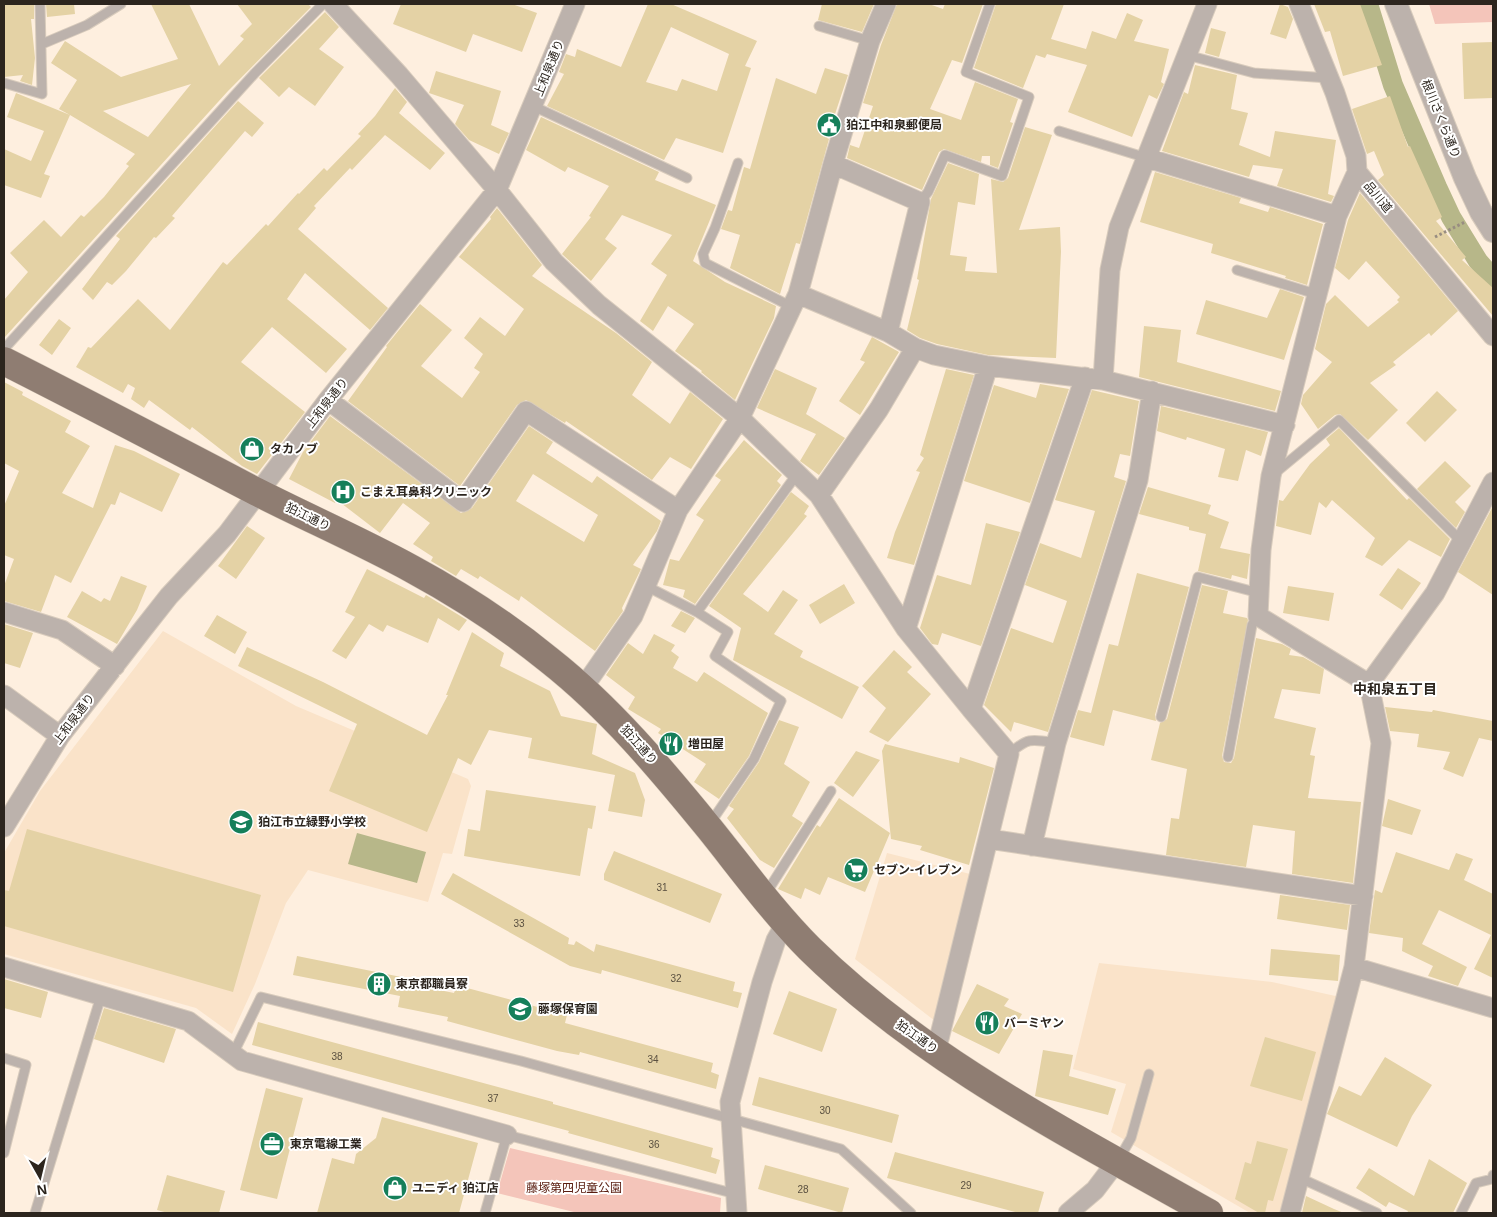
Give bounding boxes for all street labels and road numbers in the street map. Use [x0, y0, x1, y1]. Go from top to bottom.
street label: 上和泉通り [531, 38, 567, 98]
street label: 根川さくら通り [1419, 77, 1463, 161]
street label: 品川道 [1361, 179, 1395, 215]
street label: 上和泉通り [303, 375, 351, 431]
street label: 狛江通り [283, 500, 333, 534]
street label: 上和泉通り [50, 691, 98, 747]
street label: 狛江通り [618, 722, 660, 768]
street label: 狛江通り [893, 1017, 941, 1057]

